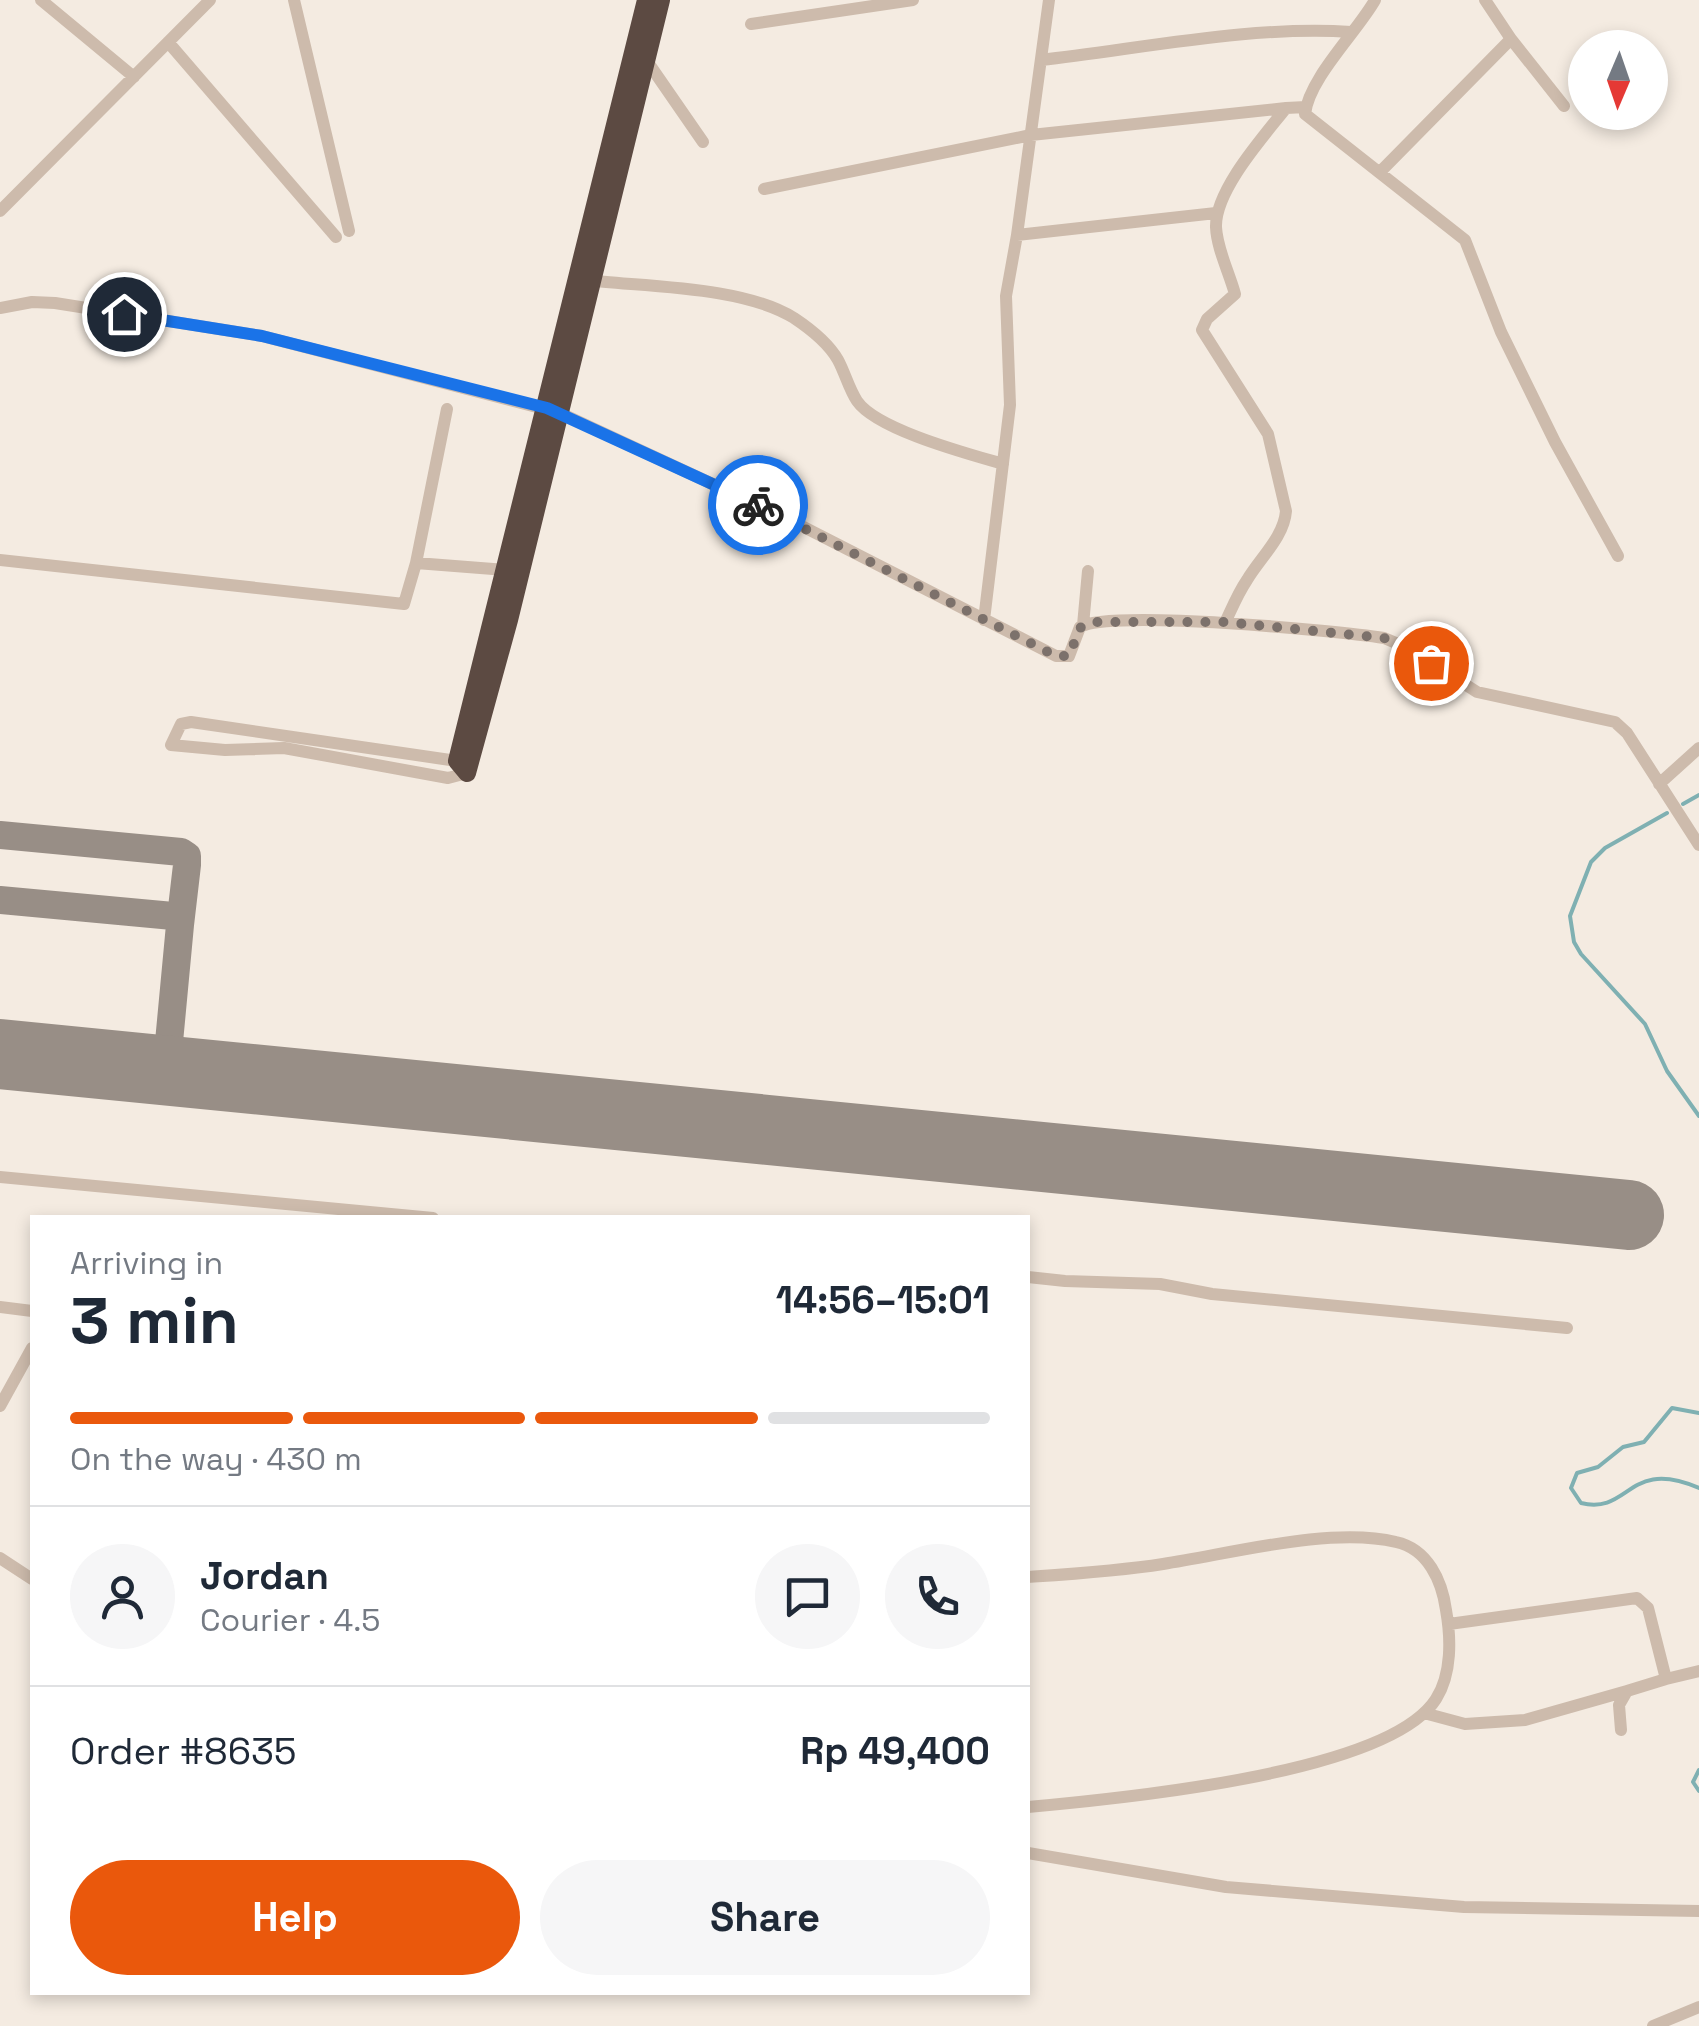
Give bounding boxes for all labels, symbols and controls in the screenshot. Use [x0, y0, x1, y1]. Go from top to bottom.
north arrow [1568, 30, 1668, 130]
map controls [1568, 30, 1668, 130]
pin [82, 272, 167, 357]
icon: home [97, 287, 152, 342]
courier [708, 455, 808, 555]
icon: bike [731, 478, 786, 533]
pin [1389, 621, 1474, 706]
icon: bag [1404, 636, 1459, 691]
text: Arriving in [70, 1243, 223, 1283]
text: 14:56–15:01 [776, 1276, 990, 1324]
text: 3 min [70, 1279, 239, 1362]
text: On the way · 430 m [70, 1439, 362, 1479]
button: person [70, 1544, 175, 1649]
button: chat [755, 1544, 860, 1649]
button: phone [885, 1544, 990, 1649]
text: Jordan [200, 1552, 329, 1600]
text: Courier · 4.5 [200, 1600, 381, 1640]
text: Order #8635 [70, 1727, 297, 1775]
text: Rp 49,400 [800, 1727, 990, 1775]
button: Help [70, 1860, 520, 1975]
button: Share [540, 1860, 990, 1975]

